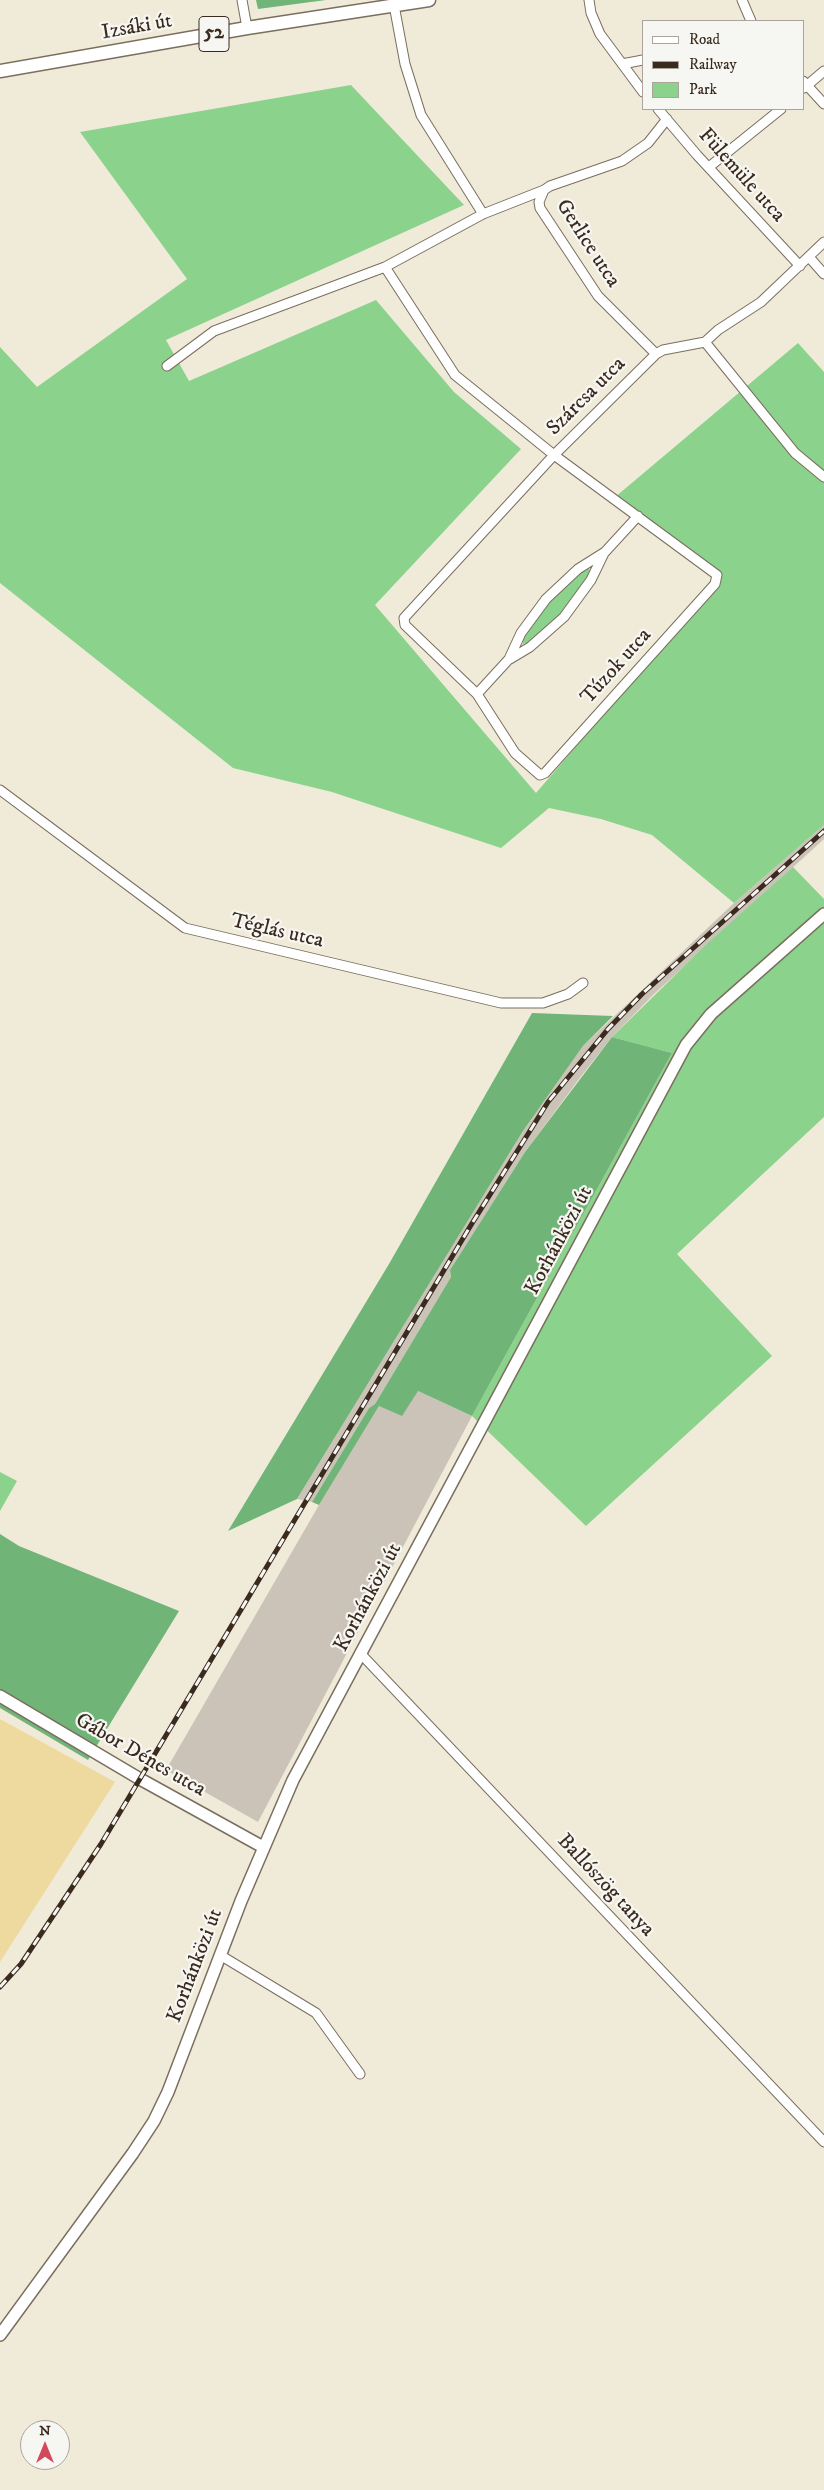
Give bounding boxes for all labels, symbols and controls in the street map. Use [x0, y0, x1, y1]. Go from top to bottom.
street label: Izsáki út [100, 9, 174, 47]
road number: 52 [199, 16, 229, 52]
legend [642, 20, 804, 110]
text: Road [689, 30, 720, 49]
text: Railway [689, 55, 737, 74]
text: Park [689, 80, 717, 99]
street label: Fülemüle utca [692, 124, 790, 228]
street label: Gerlice utca [549, 195, 625, 293]
street label: Szárcsa utca [542, 352, 632, 442]
street label: Túzok utca [576, 624, 658, 710]
street label: Téglás utca [228, 909, 326, 955]
street label: Korhánközi út [521, 1182, 599, 1300]
street label: Korhánközi út [330, 1539, 408, 1657]
street label: Gábor Dénes utca [70, 1709, 210, 1803]
street label: Ballószög tanya [551, 1829, 659, 1943]
street label: Korhánközi út [163, 1906, 229, 2026]
north arrow [20, 2420, 70, 2470]
text: N [39, 2422, 51, 2440]

